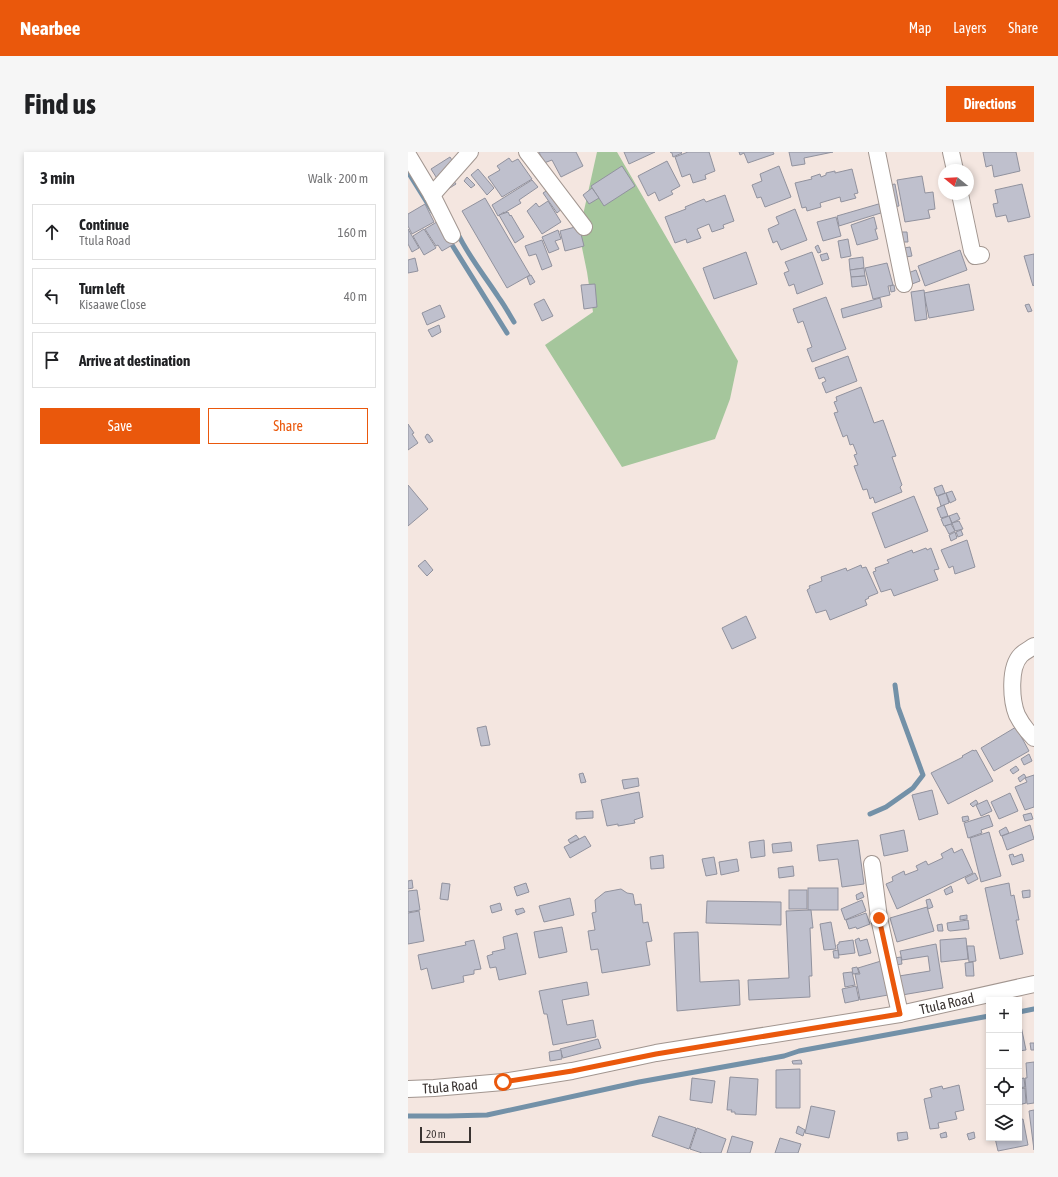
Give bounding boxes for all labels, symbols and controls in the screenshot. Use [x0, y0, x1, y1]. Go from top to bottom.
text: Nearbee [20, 17, 80, 39]
text: Map [909, 20, 931, 36]
text: Layers [953, 20, 986, 36]
text: Share [1008, 20, 1038, 36]
button: Directions [946, 86, 1034, 122]
text: Find us [24, 88, 96, 120]
north arrow [938, 164, 974, 200]
text: 3 min [40, 168, 75, 188]
text: Walk · 200 m [308, 171, 368, 186]
text: Continue [79, 216, 129, 233]
icon: ahead [41, 221, 63, 243]
text: 160 m [338, 225, 367, 240]
text: Ttula Road [79, 233, 131, 248]
text: Turn left [79, 280, 125, 297]
icon: left [41, 285, 63, 307]
text: 40 m [344, 289, 367, 304]
text: Kisaawe Close [79, 297, 146, 312]
icon: arrive [41, 349, 63, 371]
text: Arrive at destination [79, 352, 190, 369]
button: Save [40, 408, 200, 444]
button: Share [208, 408, 368, 444]
route end [870, 909, 888, 927]
street label: Ttula Road [918, 990, 976, 1017]
map controls [986, 997, 1022, 1141]
button: + [986, 997, 1022, 1033]
button: − [986, 1033, 1022, 1069]
button: locate [986, 1069, 1022, 1105]
route start [494, 1073, 512, 1091]
street label: Ttula Road [422, 1076, 478, 1096]
button: layers [986, 1105, 1022, 1141]
scale bar [420, 1125, 471, 1144]
text: 20 m [426, 1128, 446, 1140]

